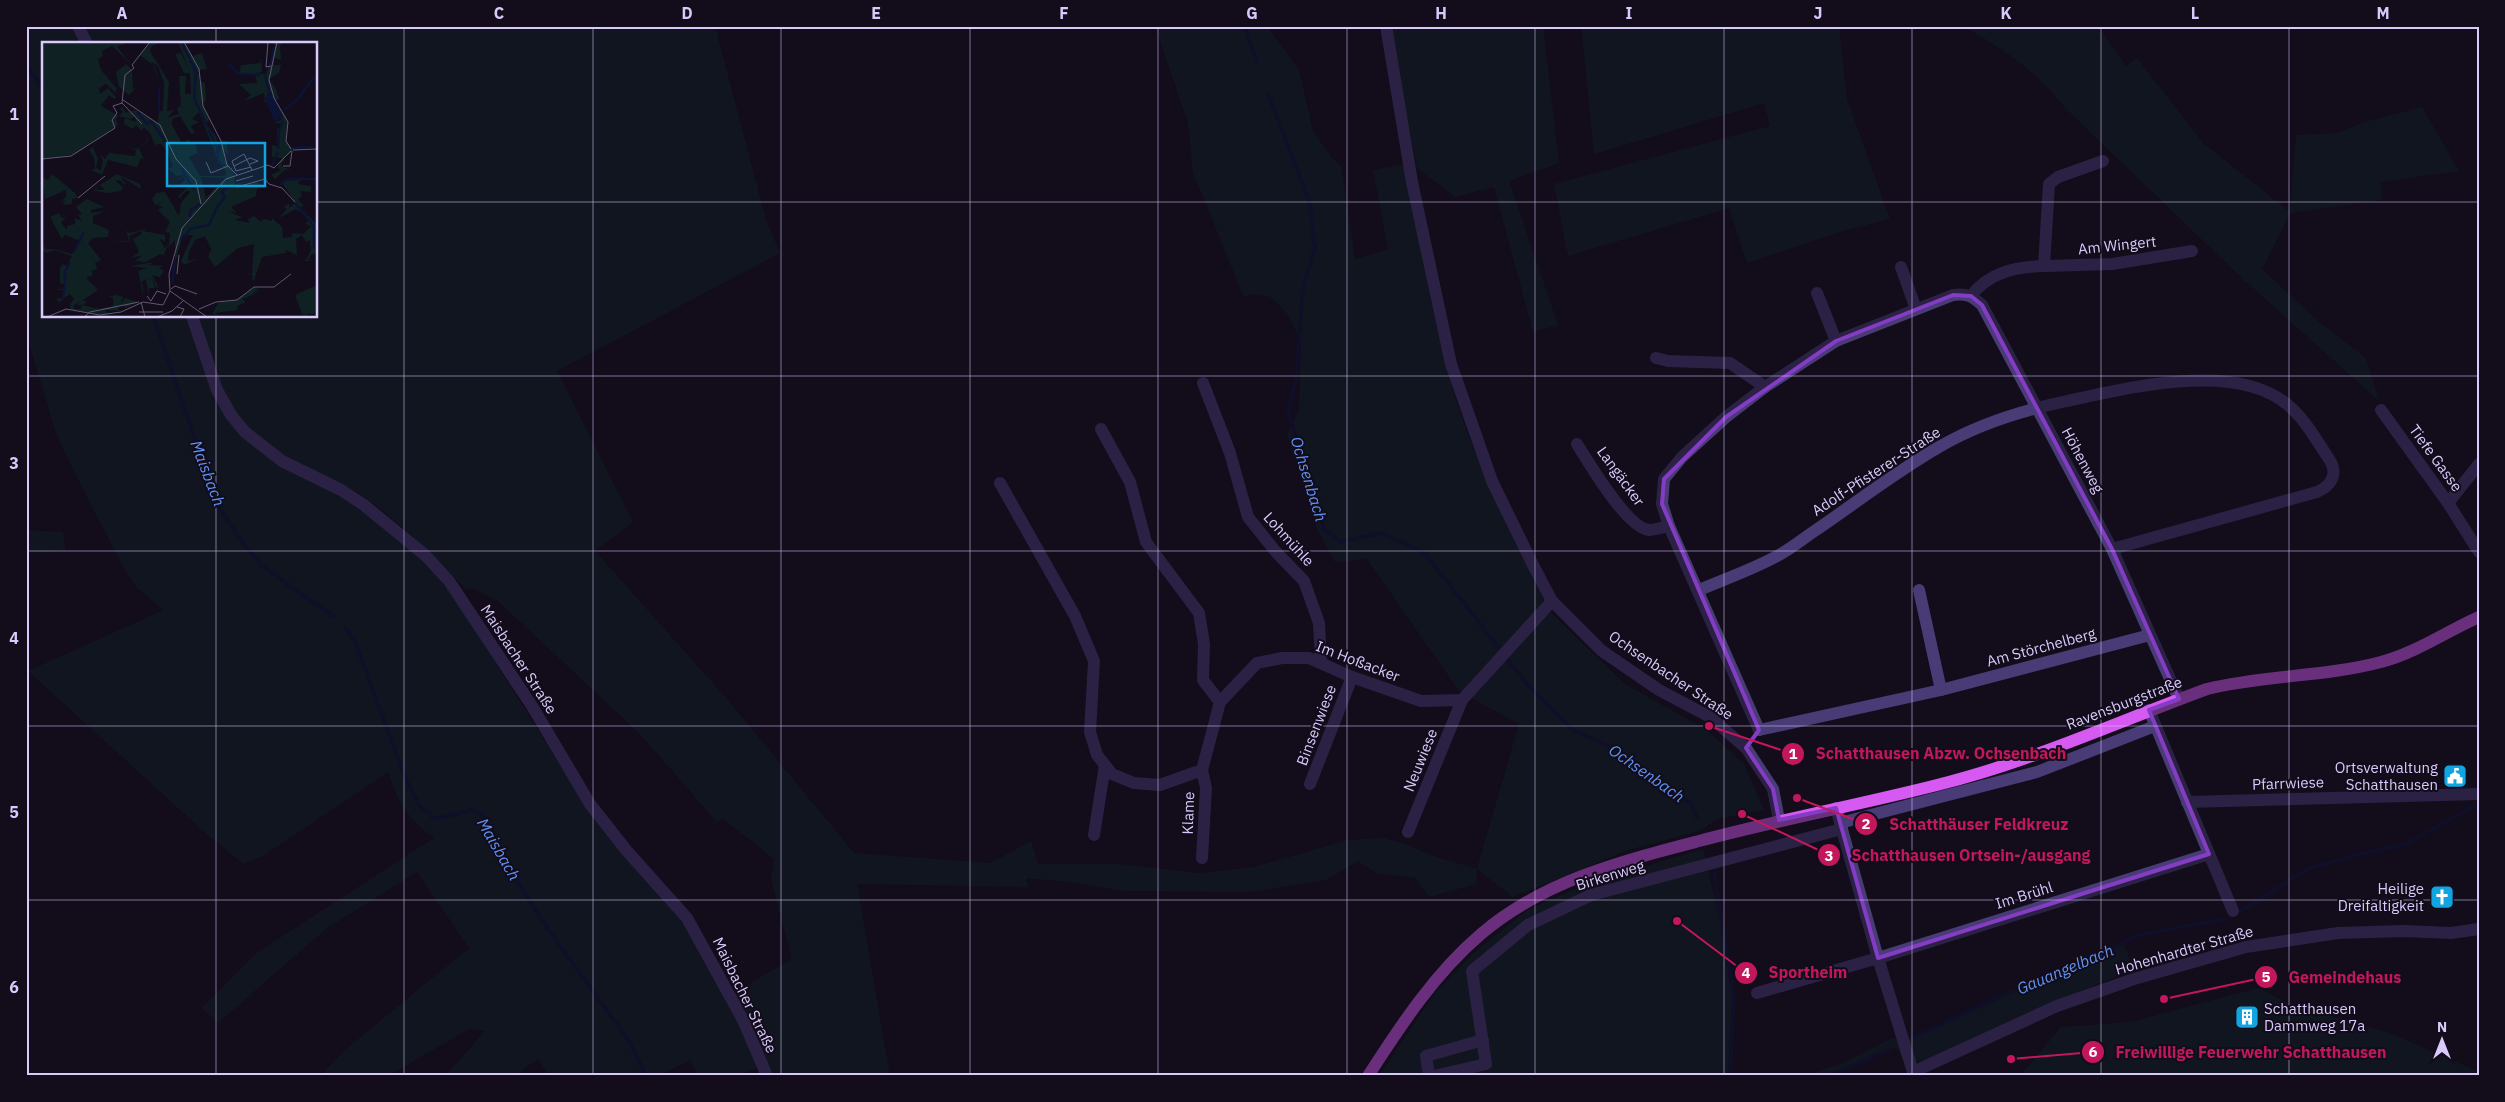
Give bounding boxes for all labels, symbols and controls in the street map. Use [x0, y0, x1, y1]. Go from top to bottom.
text: A [117, 3, 128, 23]
text: B [305, 3, 316, 23]
text: C [494, 3, 504, 23]
text: D [681, 3, 693, 23]
text: E [871, 3, 881, 23]
text: F [1059, 3, 1069, 23]
text: G [1246, 3, 1258, 23]
text: H [1435, 3, 1447, 23]
text: I [1626, 3, 1633, 23]
text: J [1814, 3, 1822, 23]
text: K [2000, 3, 2012, 23]
text: L [2191, 3, 2199, 23]
text: M [2376, 3, 2390, 23]
inset map [42, 42, 318, 318]
text: 1 [9, 104, 19, 124]
street label: Am Wingert [2077, 231, 2157, 259]
text: 2 [9, 279, 19, 299]
street label: Tiefe Gasse [2405, 421, 2467, 495]
street label: Adolf-Pfisterer-Straße [1808, 422, 1944, 520]
street label: Höhenweg [2058, 424, 2108, 496]
water label: Ochsenbach [1287, 434, 1331, 524]
water label: Maisbach [186, 437, 230, 509]
street label: Langäcker [1593, 443, 1649, 510]
text: 3 [9, 453, 19, 473]
street label: Lohmühle [1260, 508, 1318, 570]
street label: Maisbacher Straße [477, 601, 561, 717]
street label: Am Störchelberg [1984, 623, 2098, 671]
street label: Ochsenbacher Straße [1605, 626, 1737, 724]
text: 4 [9, 628, 19, 648]
street label: Im Hoßacker [1313, 636, 1403, 686]
street label: Ravensburgstraße [2063, 672, 2185, 734]
street label: Binsenwiese [1292, 682, 1340, 768]
street label: Neuwiese [1399, 726, 1441, 794]
callout: Schatthausen Abzw. Ochsenbach [1780, 738, 2076, 769]
water label: Ochsenbach [1605, 740, 1689, 806]
text: Schatthausen Abzw. Ochsenbach [1816, 743, 2066, 763]
text: 1 [1788, 744, 1798, 763]
place label: Ortsverwaltung Schatthausen [2335, 758, 2438, 794]
public building icon: Ortsverwaltung Schatthausen [2442, 763, 2468, 789]
street label: Pfarrwiese [2252, 772, 2324, 794]
street label: Klame [1178, 791, 1198, 835]
text: 5 [9, 802, 19, 822]
callout: Schatthäuser Feldkreuz [1854, 809, 2078, 840]
water label: Maisbach [473, 814, 525, 884]
text: 2 [1861, 814, 1871, 833]
text: Schatthäuser Feldkreuz [1889, 814, 2069, 834]
callout: Schatthausen Ortsein-/ausgang [1817, 840, 2101, 871]
text: Schatthausen Ortsein-/ausgang [1852, 845, 2091, 865]
text: 3 [1824, 846, 1834, 865]
street label: Birkenweg [1573, 856, 1647, 894]
street label: Im Brühl [1993, 877, 2055, 913]
place label: Heilige Dreifaltigkeit [2338, 879, 2424, 915]
church icon: Heilige Dreifaltigkeit [2429, 884, 2455, 910]
street label: Hohenhardter Straße [2113, 921, 2255, 979]
street label: Maisbacher Straße [709, 934, 781, 1056]
water label: Gauangelbach [2014, 940, 2116, 998]
callout: Sportheim [1734, 957, 1857, 988]
text: Sportheim [1769, 962, 1847, 982]
callout: Gemeindehaus [2254, 962, 2411, 993]
text: 4 [1741, 963, 1751, 982]
text: 5 [2261, 967, 2271, 986]
text: Gemeindehaus [2289, 967, 2401, 987]
text: 6 [9, 977, 19, 997]
place label: Schatthausen Dammweg 17a [2264, 999, 2365, 1035]
building icon: Schatthausen Dammweg 17a [2234, 1004, 2260, 1030]
north arrow [2418, 1014, 2468, 1064]
text: N [2437, 1018, 2447, 1036]
callout: Freiwillige Feuerwehr Schatthausen [2081, 1037, 2397, 1068]
text: 6 [2088, 1042, 2098, 1061]
text: Freiwillige Feuerwehr Schatthausen [2115, 1042, 2387, 1062]

